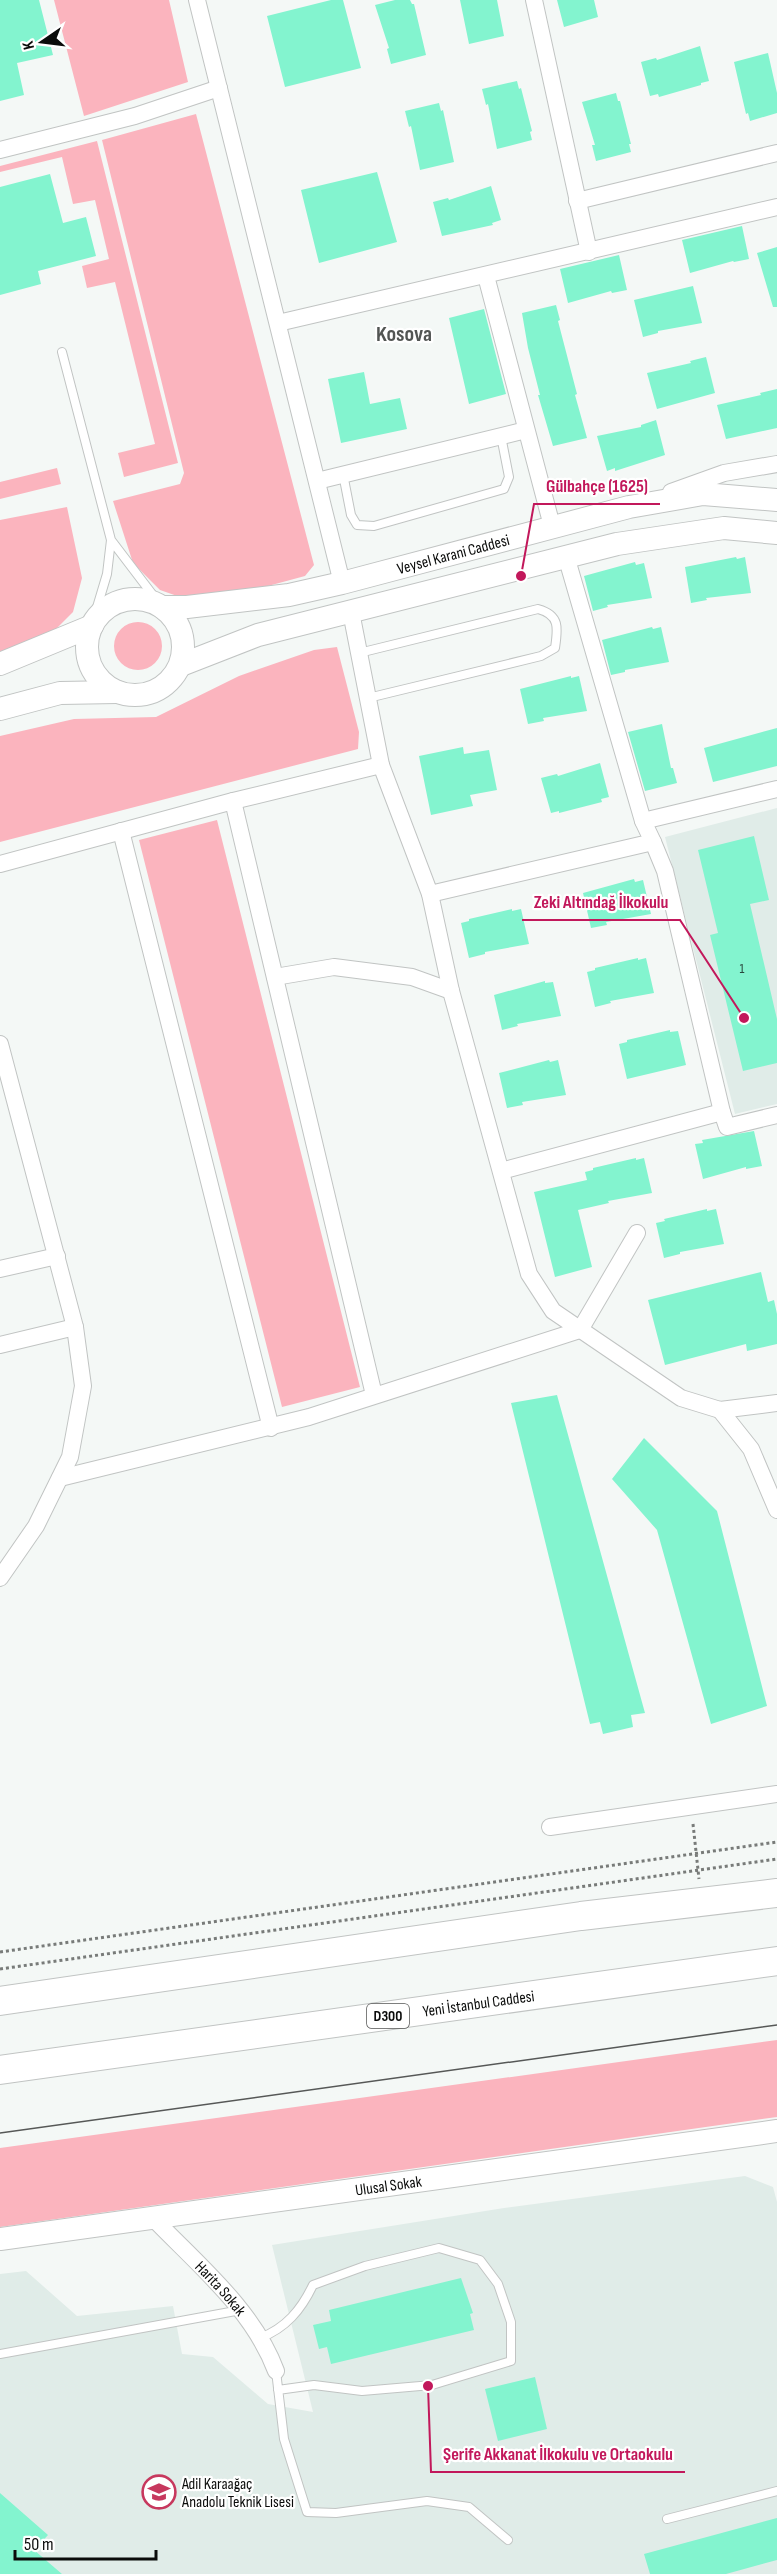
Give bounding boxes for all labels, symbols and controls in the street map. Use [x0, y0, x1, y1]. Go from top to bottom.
north arrow [12, 12, 72, 72]
text: K [19, 39, 39, 51]
district label: Kosova [376, 321, 432, 348]
callout: Gülbahçe (1625) [534, 468, 660, 504]
text: Gülbahçe (1625) [546, 476, 648, 497]
street label: Veysel Karani Caddesi [395, 531, 512, 579]
callout: Zeki Altındağ İlkokulu [522, 884, 680, 920]
text: Zeki Altındağ İlkokulu [534, 892, 668, 913]
house number: 1 [740, 960, 745, 977]
street label: Yeni İstanbul Caddesi [421, 1987, 536, 2022]
road number: D300 [367, 2004, 409, 2028]
street label: Ulusal Sokak [354, 2173, 423, 2201]
street label: Harita Sokak [190, 2258, 249, 2320]
callout: Şerife Akkanat İlkokulu ve Ortaokulu [431, 2436, 685, 2472]
text: Şerife Akkanat İlkokulu ve Ortaokulu [443, 2444, 673, 2465]
school or university icon: Adil Karaağaç Anadolu Teknik Lisesi [141, 2474, 177, 2510]
place label: Adil Karaağaç Anadolu Teknik Lisesi [181, 2475, 294, 2512]
scale bar [15, 2523, 156, 2561]
text: 50 m [24, 2534, 54, 2555]

